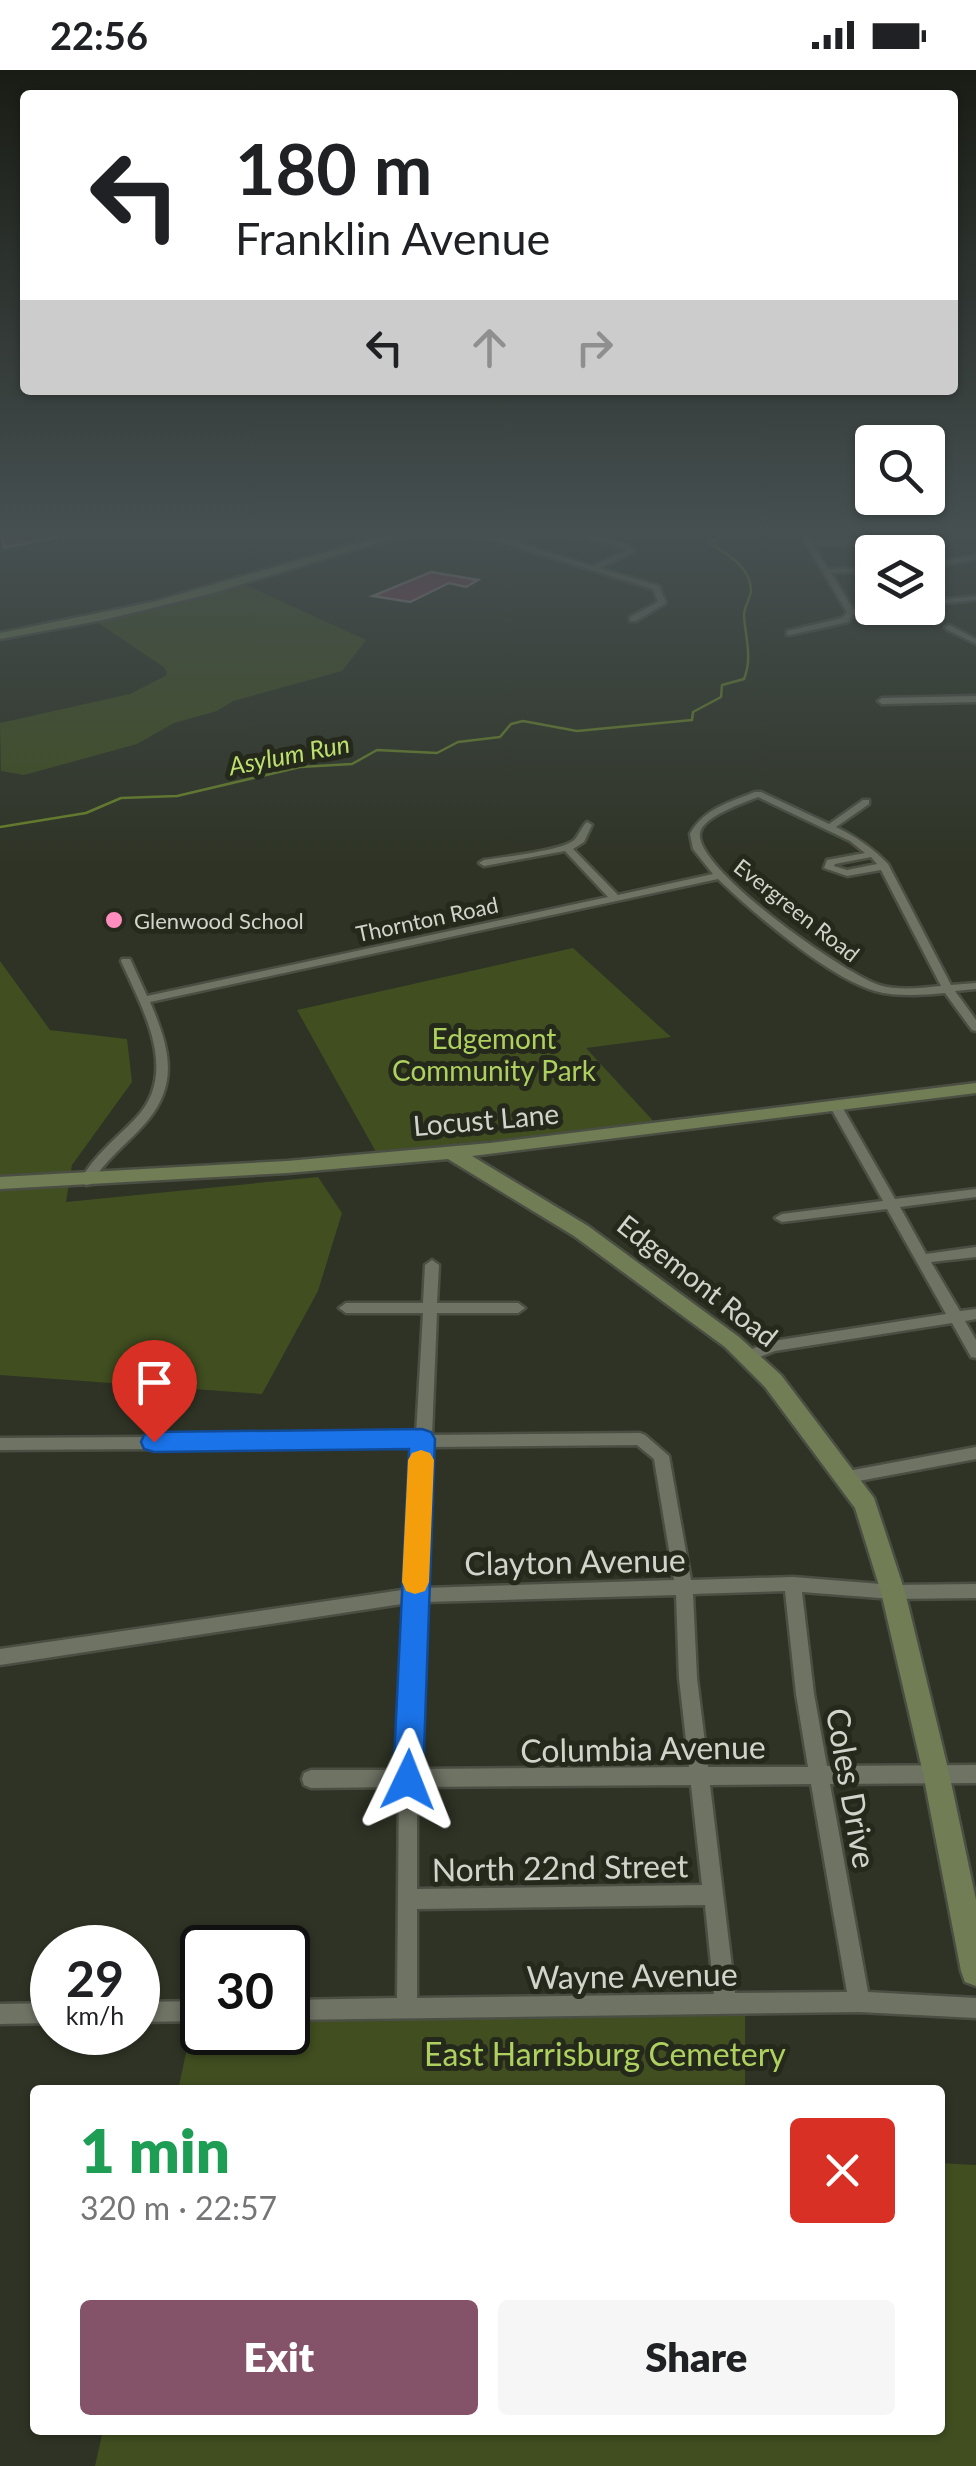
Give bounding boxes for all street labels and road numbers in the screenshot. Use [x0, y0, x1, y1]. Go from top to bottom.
street label: Evergreen Road [729, 853, 865, 967]
street label: Thornton Road [353, 891, 501, 947]
street label: Locust Lane [412, 1096, 560, 1142]
street label: Edgemont Road [611, 1207, 785, 1353]
street label: Clayton Avenue [464, 1540, 686, 1582]
street label: Coles Drive [819, 1705, 885, 1871]
street label: Columbia Avenue [520, 1726, 766, 1770]
street label: North 22nd Street [431, 1845, 689, 1889]
street label: Wayne Avenue [526, 1954, 738, 1996]

